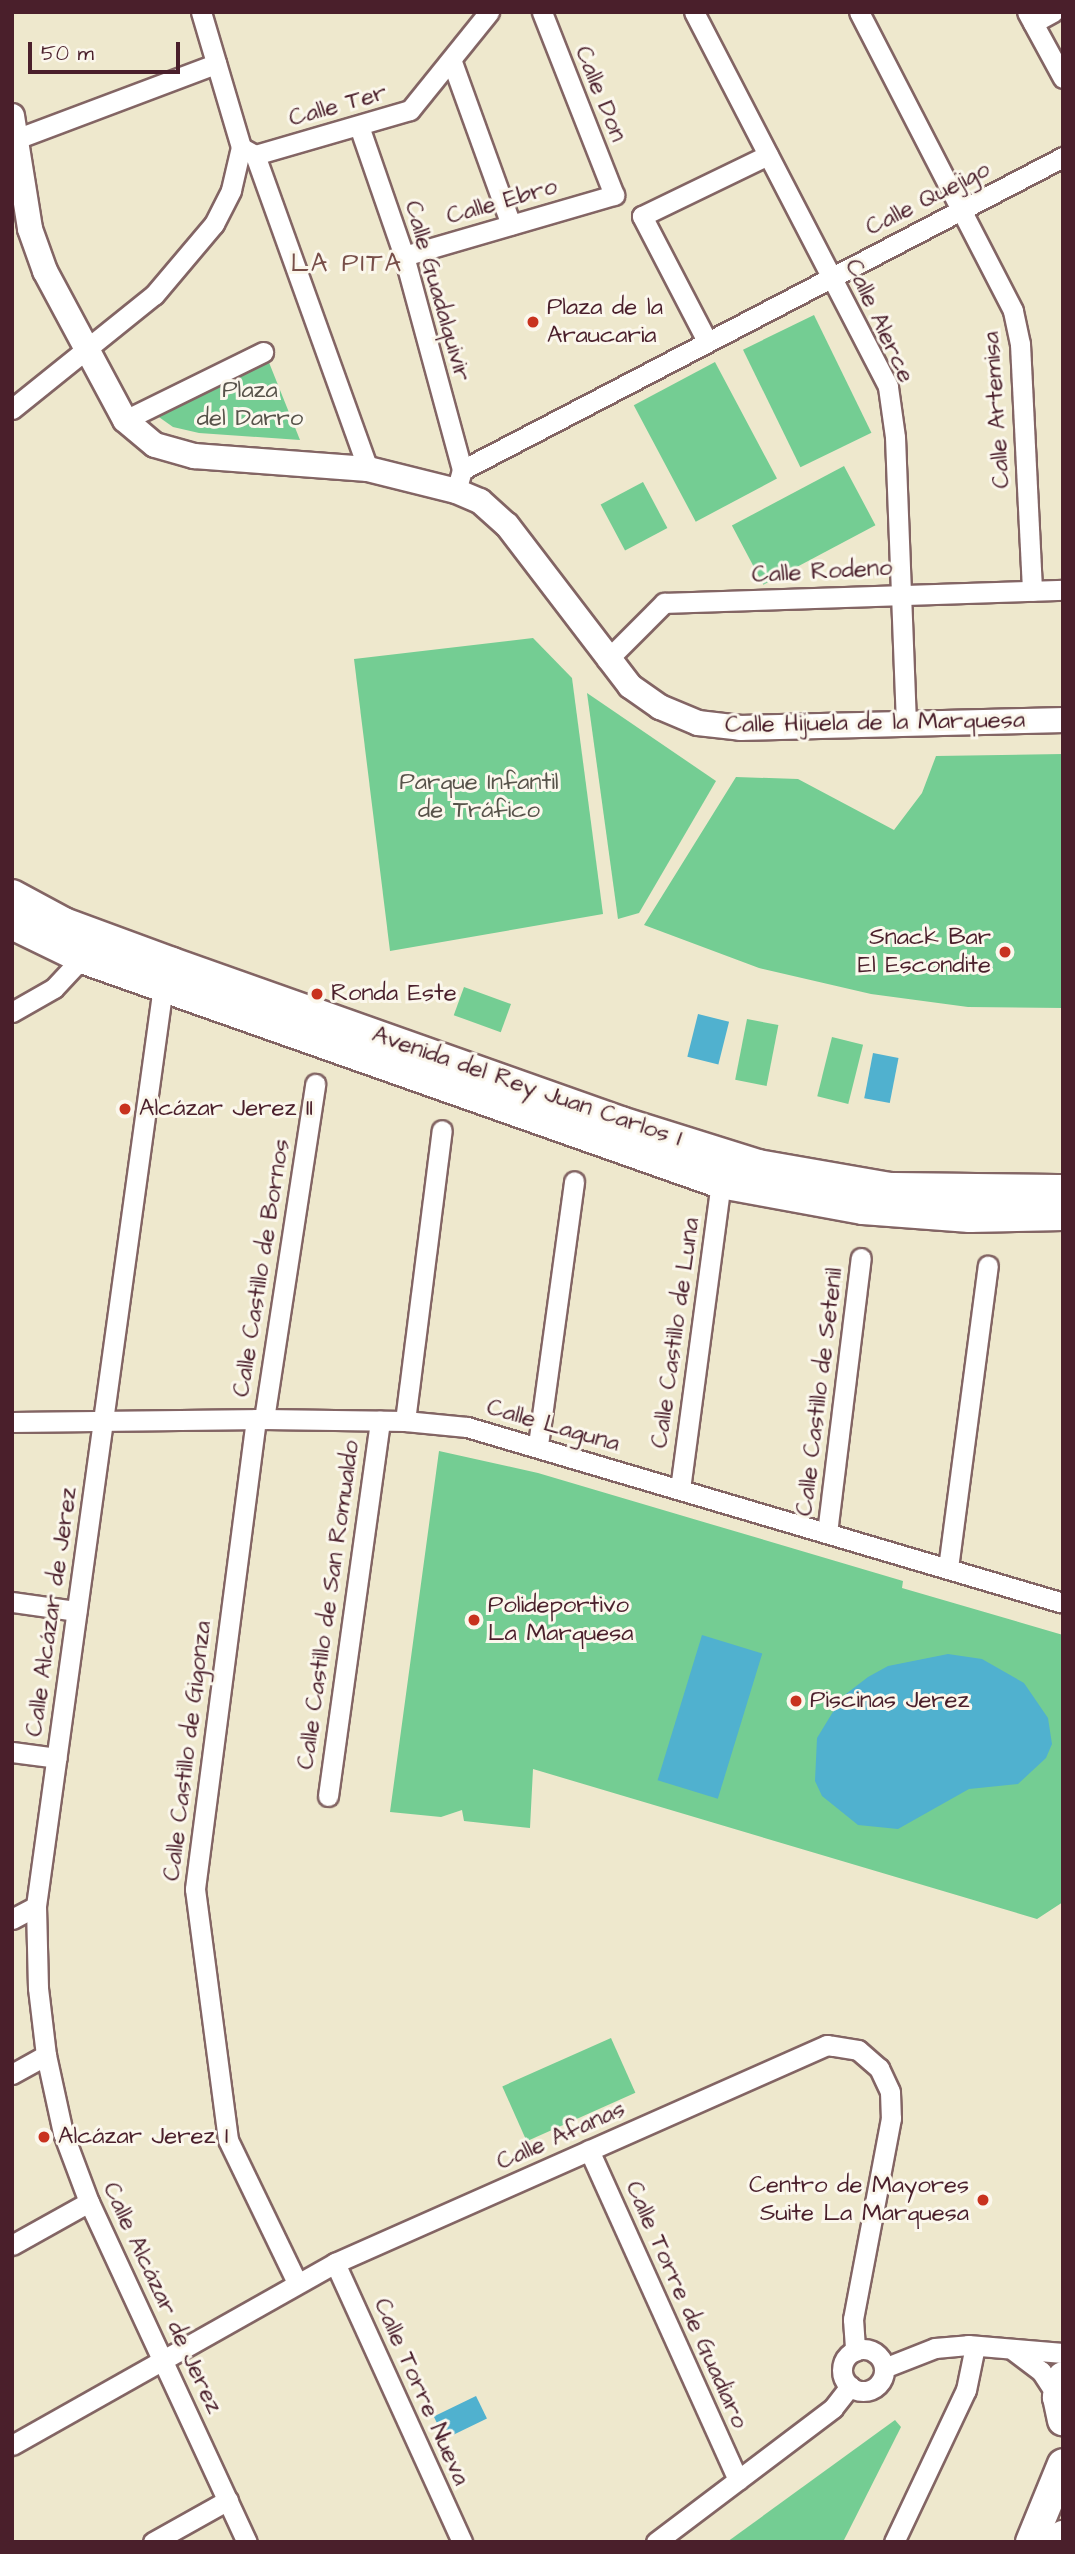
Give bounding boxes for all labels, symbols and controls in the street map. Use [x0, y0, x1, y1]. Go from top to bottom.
scale bar [32, 28, 184, 72]
text: 50 m [41, 39, 94, 68]
street label: Calle Don [568, 42, 632, 146]
street label: Calle Ter [286, 78, 390, 134]
street label: Calle Quejigo [861, 155, 995, 243]
street label: Calle Ebro [443, 172, 561, 232]
street label: Calle Guadalquivir [398, 198, 476, 384]
district label: LA PITA [292, 248, 402, 280]
street label: Calle Alerce [838, 255, 920, 387]
place label: Plaza de la Araucaria [547, 294, 663, 350]
marker: Plaza de la Araucaria [525, 314, 541, 330]
street label: Calle Artemisa [977, 331, 1017, 489]
park label: Plaza del Darro [197, 377, 303, 433]
street label: Calle Rodeno [751, 554, 893, 590]
street label: Calle Hijuela de la Marquesa [725, 706, 1025, 740]
park label: Parque Infantil de Tráfico [399, 769, 559, 825]
place label: Snack Bar El Escondite [858, 924, 991, 980]
marker: Snack Bar El Escondite [997, 944, 1013, 960]
place label: Ronda Este [331, 980, 457, 1008]
marker: Ronda Este [309, 986, 325, 1002]
street label: Avenida del Rey Juan Carlos I [368, 1020, 686, 1154]
place label: Alcázar Jerez II [139, 1095, 313, 1123]
marker: Alcázar Jerez II [117, 1101, 133, 1117]
street label: Calle Castillo de Bornos [227, 1137, 297, 1399]
street label: Calle Castillo de Luna [646, 1216, 706, 1450]
street label: Calle Castillo de Setenil [790, 1266, 850, 1518]
street label: Calle Laguna [483, 1393, 623, 1459]
street label: Calle Castillo de San Romualdo [292, 1439, 366, 1771]
street label: Calle Alcázar de Jerez [20, 1485, 84, 1739]
place label: Polideportivo La Marquesa [488, 1592, 634, 1648]
marker: Polideportivo La Marquesa [466, 1612, 482, 1628]
street label: Calle Castillo de Gigonza [158, 1619, 218, 1883]
place label: Piscinas Jerez [810, 1687, 969, 1715]
marker: Piscinas Jerez [788, 1693, 804, 1709]
street label: Calle Afanas [492, 2095, 630, 2177]
place label: Alcázar Jerez I [58, 2123, 229, 2151]
marker: Alcázar Jerez I [36, 2129, 52, 2145]
place label: Centro de Mayores Suite La Marquesa [749, 2172, 969, 2228]
street label: Calle Torre de Guadiaro [618, 2177, 754, 2433]
street label: Calle Alcázar de Jerez [96, 2178, 228, 2418]
marker: Centro de Mayores Suite La Marquesa [975, 2192, 991, 2208]
street label: Calle Torre Nueva [367, 2294, 475, 2490]

